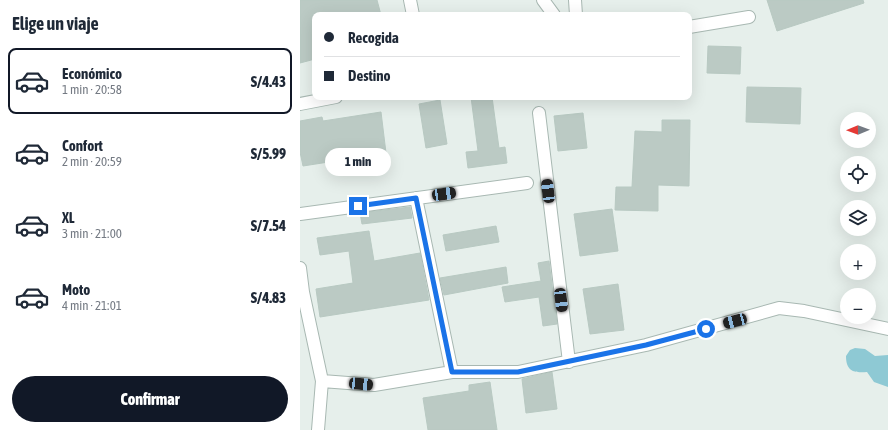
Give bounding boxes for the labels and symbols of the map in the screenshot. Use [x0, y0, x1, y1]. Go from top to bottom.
north arrow [840, 112, 876, 148]
callout: 1 min [325, 148, 391, 176]
car [541, 178, 555, 204]
car [431, 186, 457, 202]
route end [349, 197, 367, 215]
car [554, 287, 568, 313]
car [722, 312, 748, 330]
route start [697, 320, 715, 338]
car [349, 377, 373, 391]

